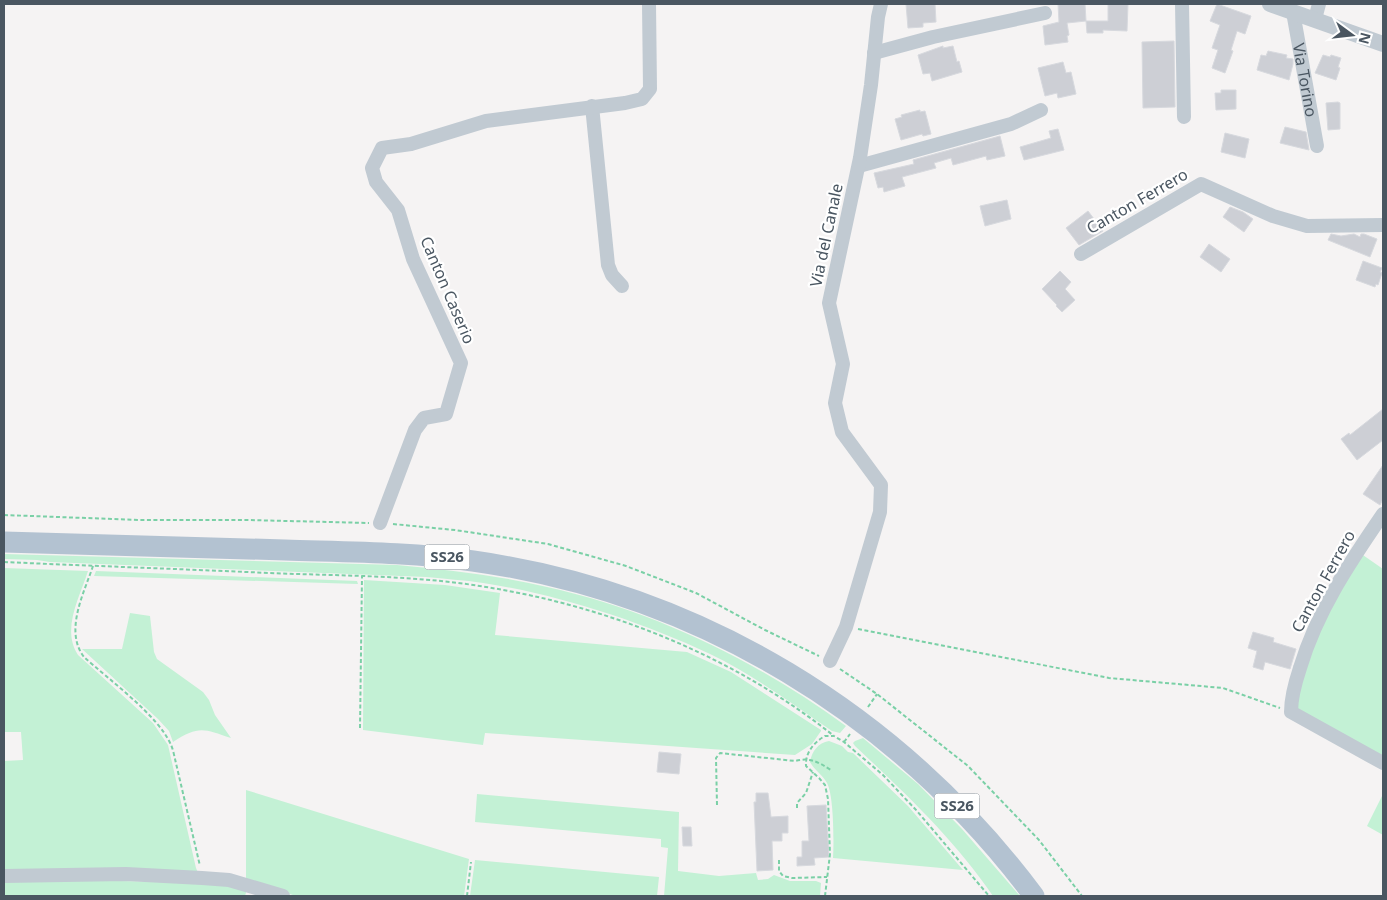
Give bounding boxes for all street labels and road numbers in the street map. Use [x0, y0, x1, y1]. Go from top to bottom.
street label: Via Torino [1288, 41, 1323, 119]
street label: Canton Ferrero [1082, 163, 1192, 239]
street label: Via del Canale [804, 181, 848, 289]
street label: Canton Caserio [415, 233, 481, 347]
street label: Canton Ferrero [1286, 526, 1360, 636]
road number: SS26 [424, 544, 470, 570]
road number: SS26 [934, 794, 980, 818]

